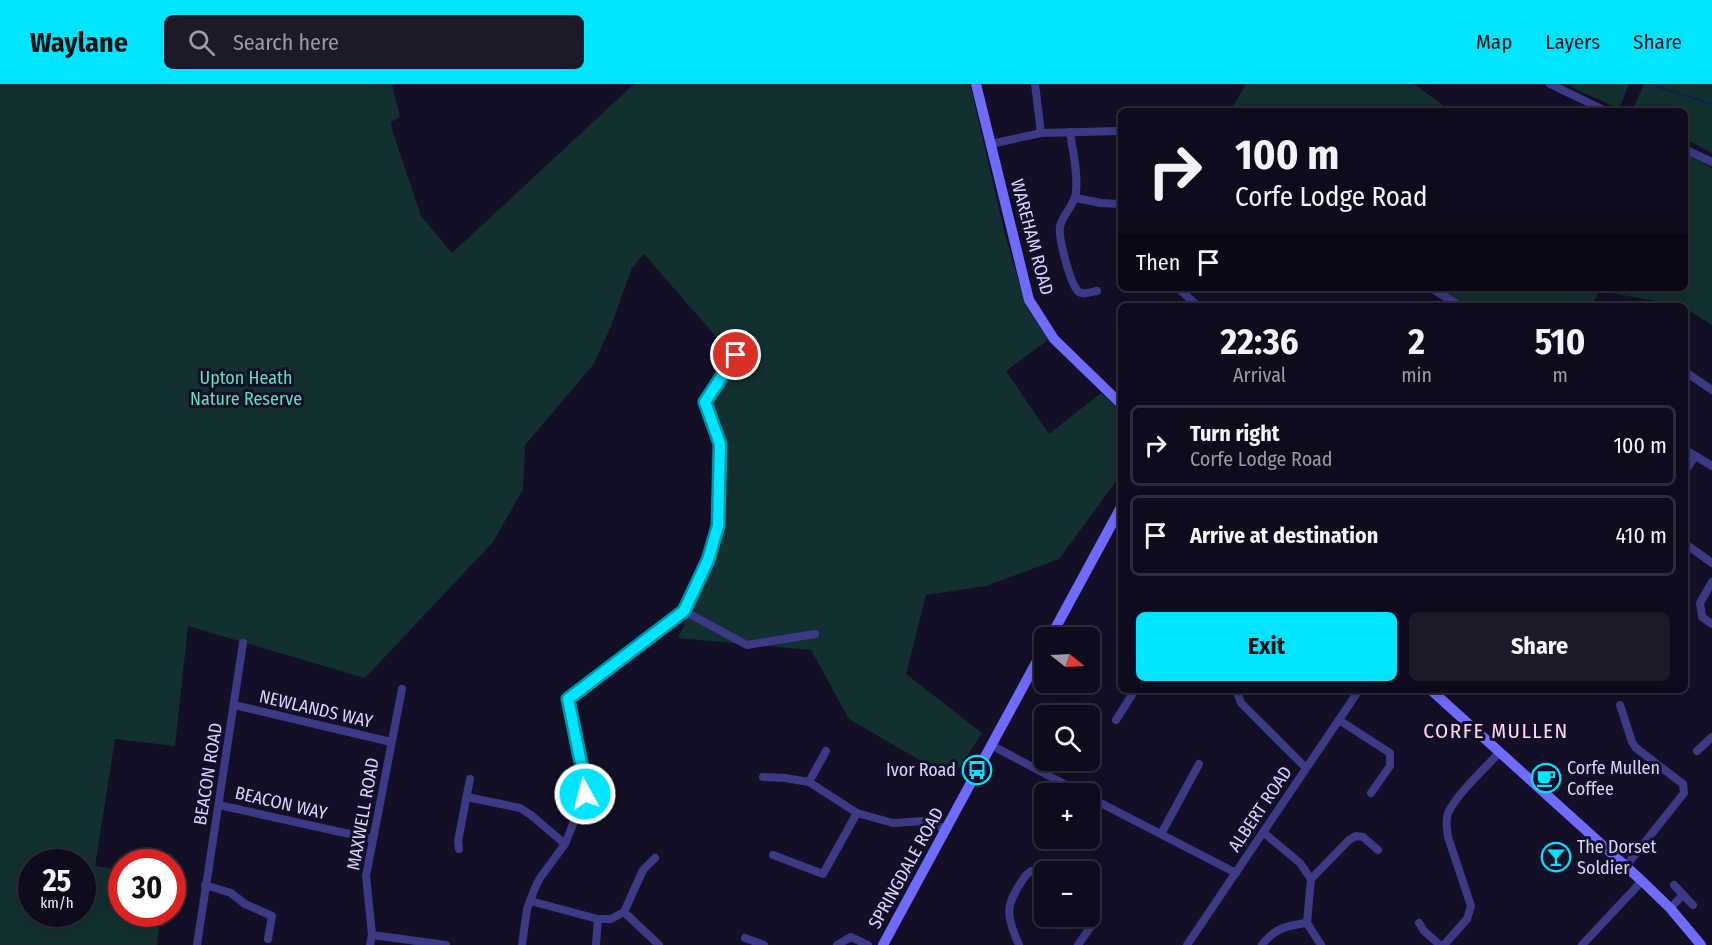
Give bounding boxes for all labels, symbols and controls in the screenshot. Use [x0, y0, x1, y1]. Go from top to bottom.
search box [164, 15, 584, 69]
text: Waylane [30, 26, 128, 59]
icon: search [185, 26, 218, 59]
text: Search here [233, 29, 339, 56]
text: Map [1476, 29, 1512, 55]
text: Layers [1545, 29, 1600, 55]
text: Share [1633, 29, 1682, 55]
text: 100 m [1235, 130, 1339, 180]
icon: right [1136, 132, 1214, 210]
street label: WAREHAM ROAD [1006, 177, 1058, 297]
text: Corfe Lodge Road [1235, 181, 1427, 213]
icon: arrive [1192, 246, 1225, 279]
text: Then [1136, 249, 1180, 276]
text: 22:36 [1221, 320, 1299, 364]
text: 2 [1408, 320, 1425, 364]
text: 510 [1535, 320, 1585, 364]
pin [710, 329, 761, 380]
icon: arrive [719, 338, 752, 371]
text: Arrival [1233, 363, 1286, 387]
text: min [1401, 363, 1432, 387]
text: m [1552, 363, 1568, 387]
park label: Upton Heath Nature Reserve [190, 367, 302, 410]
text: Turn right [1190, 420, 1279, 447]
icon: right [1139, 429, 1172, 462]
text: 100 m [1613, 432, 1667, 459]
text: Corfe Lodge Road [1190, 447, 1333, 471]
icon: arrive [1139, 519, 1172, 552]
text: Arrive at destination [1190, 522, 1378, 549]
text: 410 m [1615, 522, 1667, 549]
button: Exit [1136, 612, 1397, 681]
button: Share [1409, 612, 1670, 681]
north arrow [1034, 627, 1100, 693]
map controls [1034, 627, 1100, 927]
street label: NEWLANDS WAY [257, 685, 375, 733]
button: search [1034, 705, 1100, 771]
district label: CORFE MULLEN [1423, 718, 1569, 744]
street label: BEACON ROAD [189, 721, 227, 827]
bus stop icon: Ivor Road [961, 754, 993, 786]
street label: MAXWELL ROAD [342, 756, 384, 872]
place label: Corfe Mullen Coffee [1567, 757, 1660, 800]
place label: Ivor Road [886, 759, 956, 781]
position arrow [553, 762, 617, 826]
street label: ALBERT ROAD [1223, 762, 1297, 856]
cafe icon: Corfe Mullen Coffee [1530, 762, 1562, 794]
street label: BEACON WAY [233, 782, 329, 824]
button: + [1034, 783, 1100, 849]
street label: SPRINGDALE ROAD [864, 804, 948, 932]
place label: The Dorset Soldier [1577, 836, 1656, 879]
bar icon: The Dorset Soldier [1540, 841, 1572, 873]
speed limit sign: 30 [108, 849, 186, 927]
button: − [1034, 861, 1100, 927]
text: 25 [43, 863, 71, 899]
text: km/h [40, 894, 74, 912]

